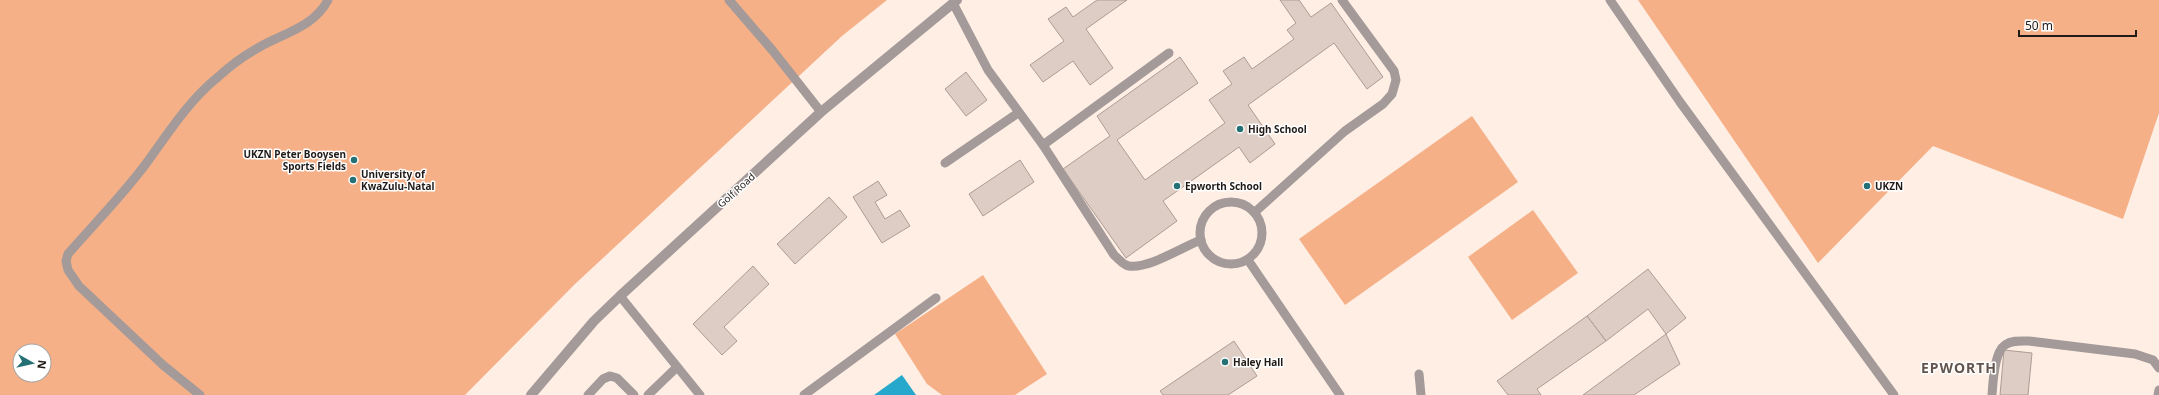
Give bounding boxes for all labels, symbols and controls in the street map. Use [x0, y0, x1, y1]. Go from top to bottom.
scale bar [2019, 12, 2136, 38]
text: 50 m [2025, 17, 2053, 34]
place label: High School [1248, 122, 1307, 136]
marker: High School [1235, 124, 1245, 134]
place label: UKZN Peter Booysen Sports Fields [244, 147, 346, 173]
marker: UKZN Peter Booysen Sports Fields [349, 155, 359, 165]
place label: University of KwaZulu-Natal [361, 167, 435, 193]
street label: Golf Road [714, 169, 758, 211]
marker: University of KwaZulu-Natal [348, 175, 358, 185]
place label: Epworth School [1185, 179, 1262, 193]
place label: UKZN [1875, 179, 1903, 193]
marker: Epworth School [1172, 181, 1182, 191]
marker: UKZN [1862, 181, 1872, 191]
north arrow [12, 343, 52, 383]
place label: Haley Hall [1233, 355, 1283, 369]
marker: Haley Hall [1220, 357, 1230, 367]
district label: EPWORTH [1921, 358, 1997, 377]
text: N [34, 359, 50, 370]

